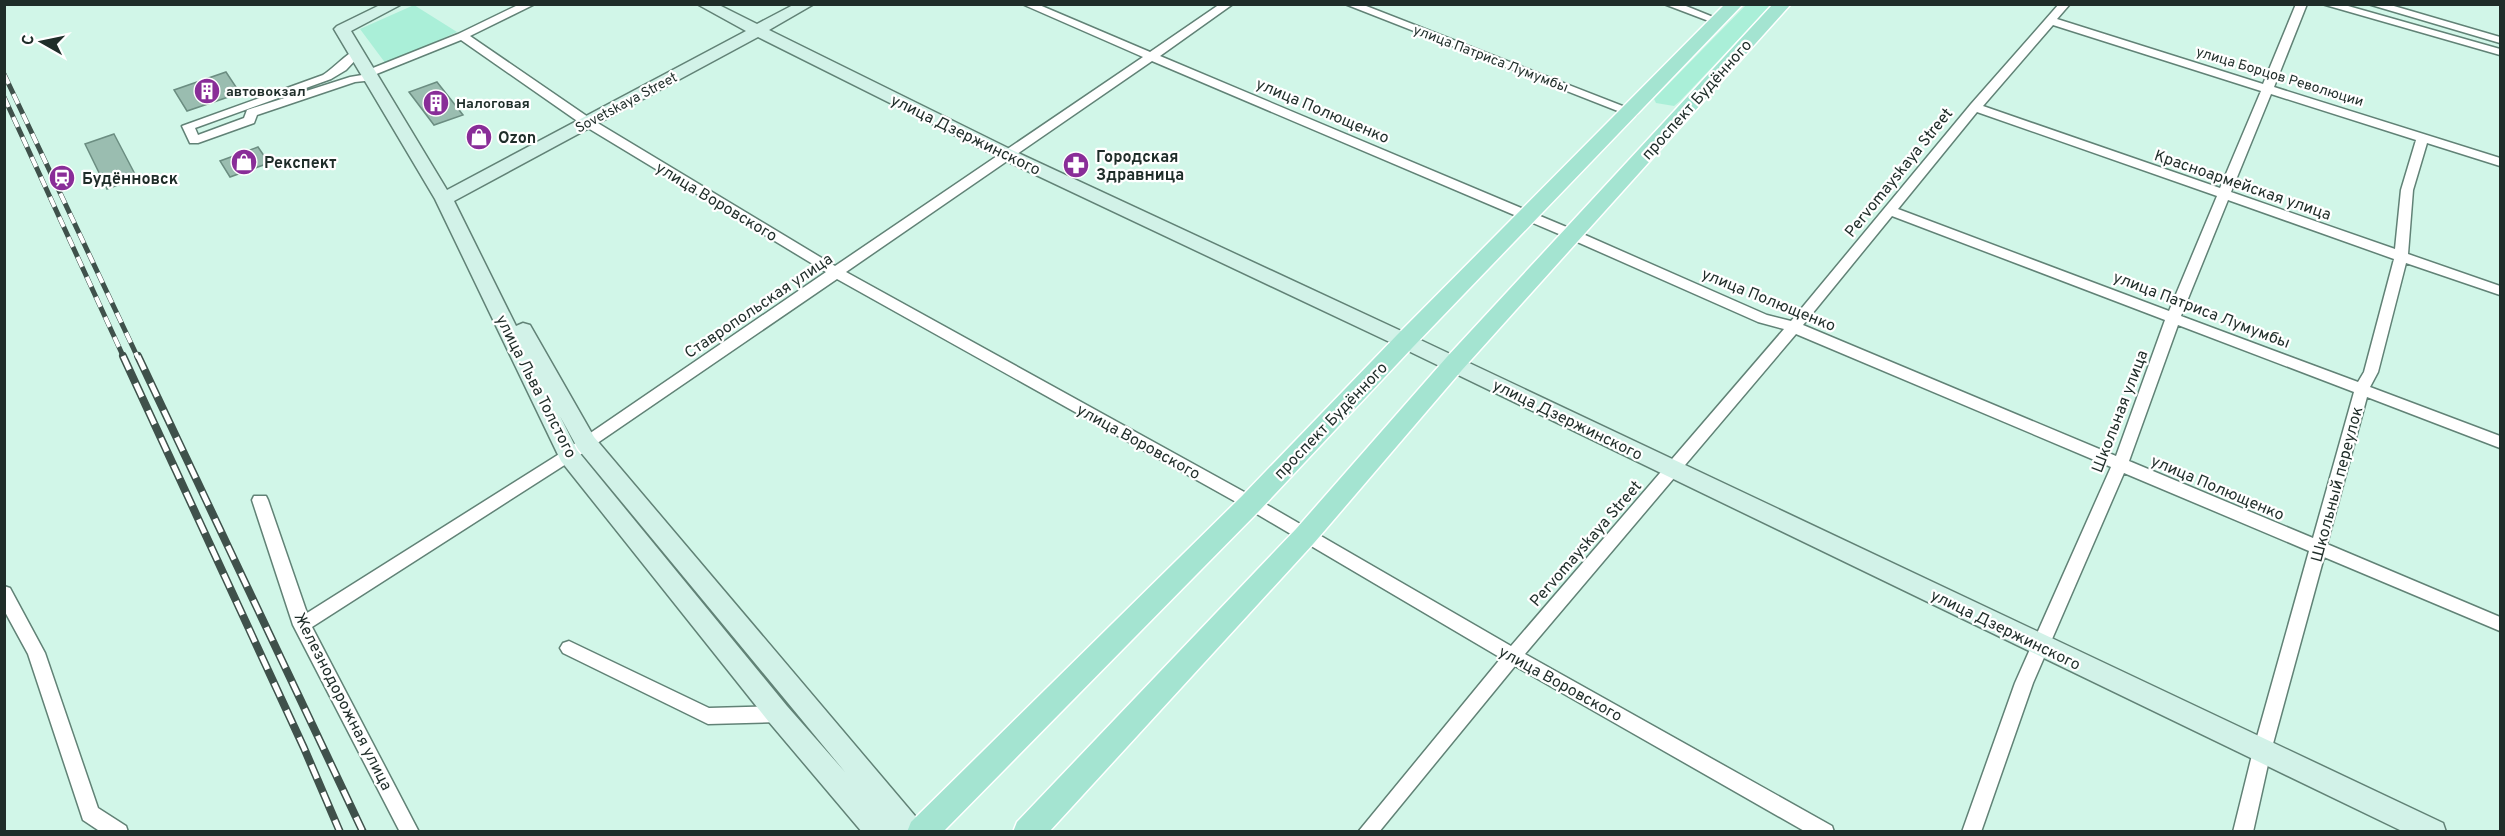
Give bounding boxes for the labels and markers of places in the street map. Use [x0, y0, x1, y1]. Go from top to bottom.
building icon: автовокзал [192, 76, 222, 106]
place label: автовокзал [226, 84, 306, 101]
building icon: Налоговая [421, 88, 451, 118]
place label: Налоговая [456, 96, 530, 113]
shop icon: Ozon [464, 122, 494, 152]
place label: Ozon [498, 129, 536, 149]
shop icon: Рекспект [229, 147, 259, 177]
place label: Городская Здравница [1096, 148, 1184, 186]
pharmacy icon: Городская Здравница [1061, 150, 1091, 180]
place label: Рекспект [264, 154, 337, 174]
station icon: Будённовск [47, 163, 77, 193]
place label: Будённовск [82, 170, 178, 190]

